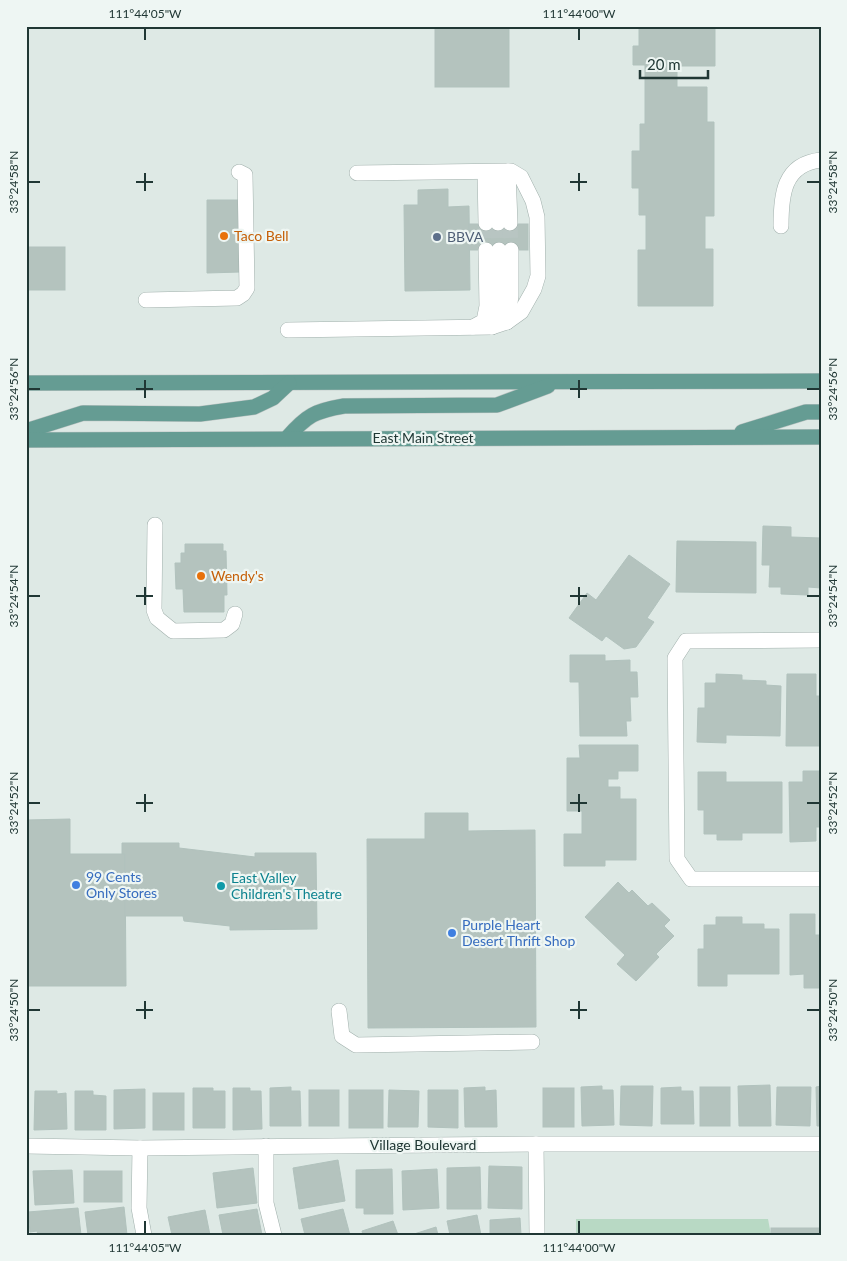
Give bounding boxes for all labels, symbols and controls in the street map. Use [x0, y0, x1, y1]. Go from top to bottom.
text: 111°44'05"W [108, 6, 182, 21]
text: 111°44'00"W [542, 6, 616, 21]
scale bar [640, 48, 707, 80]
text: 20 m [647, 55, 681, 73]
text: 33°24'58"N [6, 151, 21, 213]
text: 33°24'58"N [825, 151, 840, 213]
place label: Taco Bell [234, 227, 289, 244]
place label: BBVA [447, 228, 484, 245]
marker: Taco Bell [218, 230, 230, 242]
marker: BBVA [431, 231, 443, 243]
text: 33°24'56"N [6, 358, 21, 420]
text: 33°24'56"N [825, 358, 840, 420]
street label: East Main Street [373, 429, 474, 446]
text: 33°24'54"N [6, 565, 21, 627]
text: 33°24'54"N [825, 565, 840, 627]
place label: Wendy's [211, 567, 264, 584]
marker: Wendy's [195, 570, 207, 582]
text: 33°24'52"N [6, 772, 21, 834]
text: 33°24'52"N [825, 772, 840, 834]
place label: 99 Cents Only Stores [86, 868, 157, 901]
place label: East Valley Children's Theatre [231, 869, 342, 902]
marker: 99 Cents Only Stores [70, 879, 82, 891]
marker: East Valley Children's Theatre [215, 880, 227, 892]
place label: Purple Heart Desert Thrift Shop [462, 916, 575, 949]
marker: Purple Heart Desert Thrift Shop [446, 927, 458, 939]
text: 33°24'50"N [6, 979, 21, 1041]
text: 33°24'50"N [825, 979, 840, 1041]
street label: Village Boulevard [370, 1136, 476, 1153]
text: 111°44'05"W [108, 1240, 182, 1255]
text: 111°44'00"W [542, 1240, 616, 1255]

